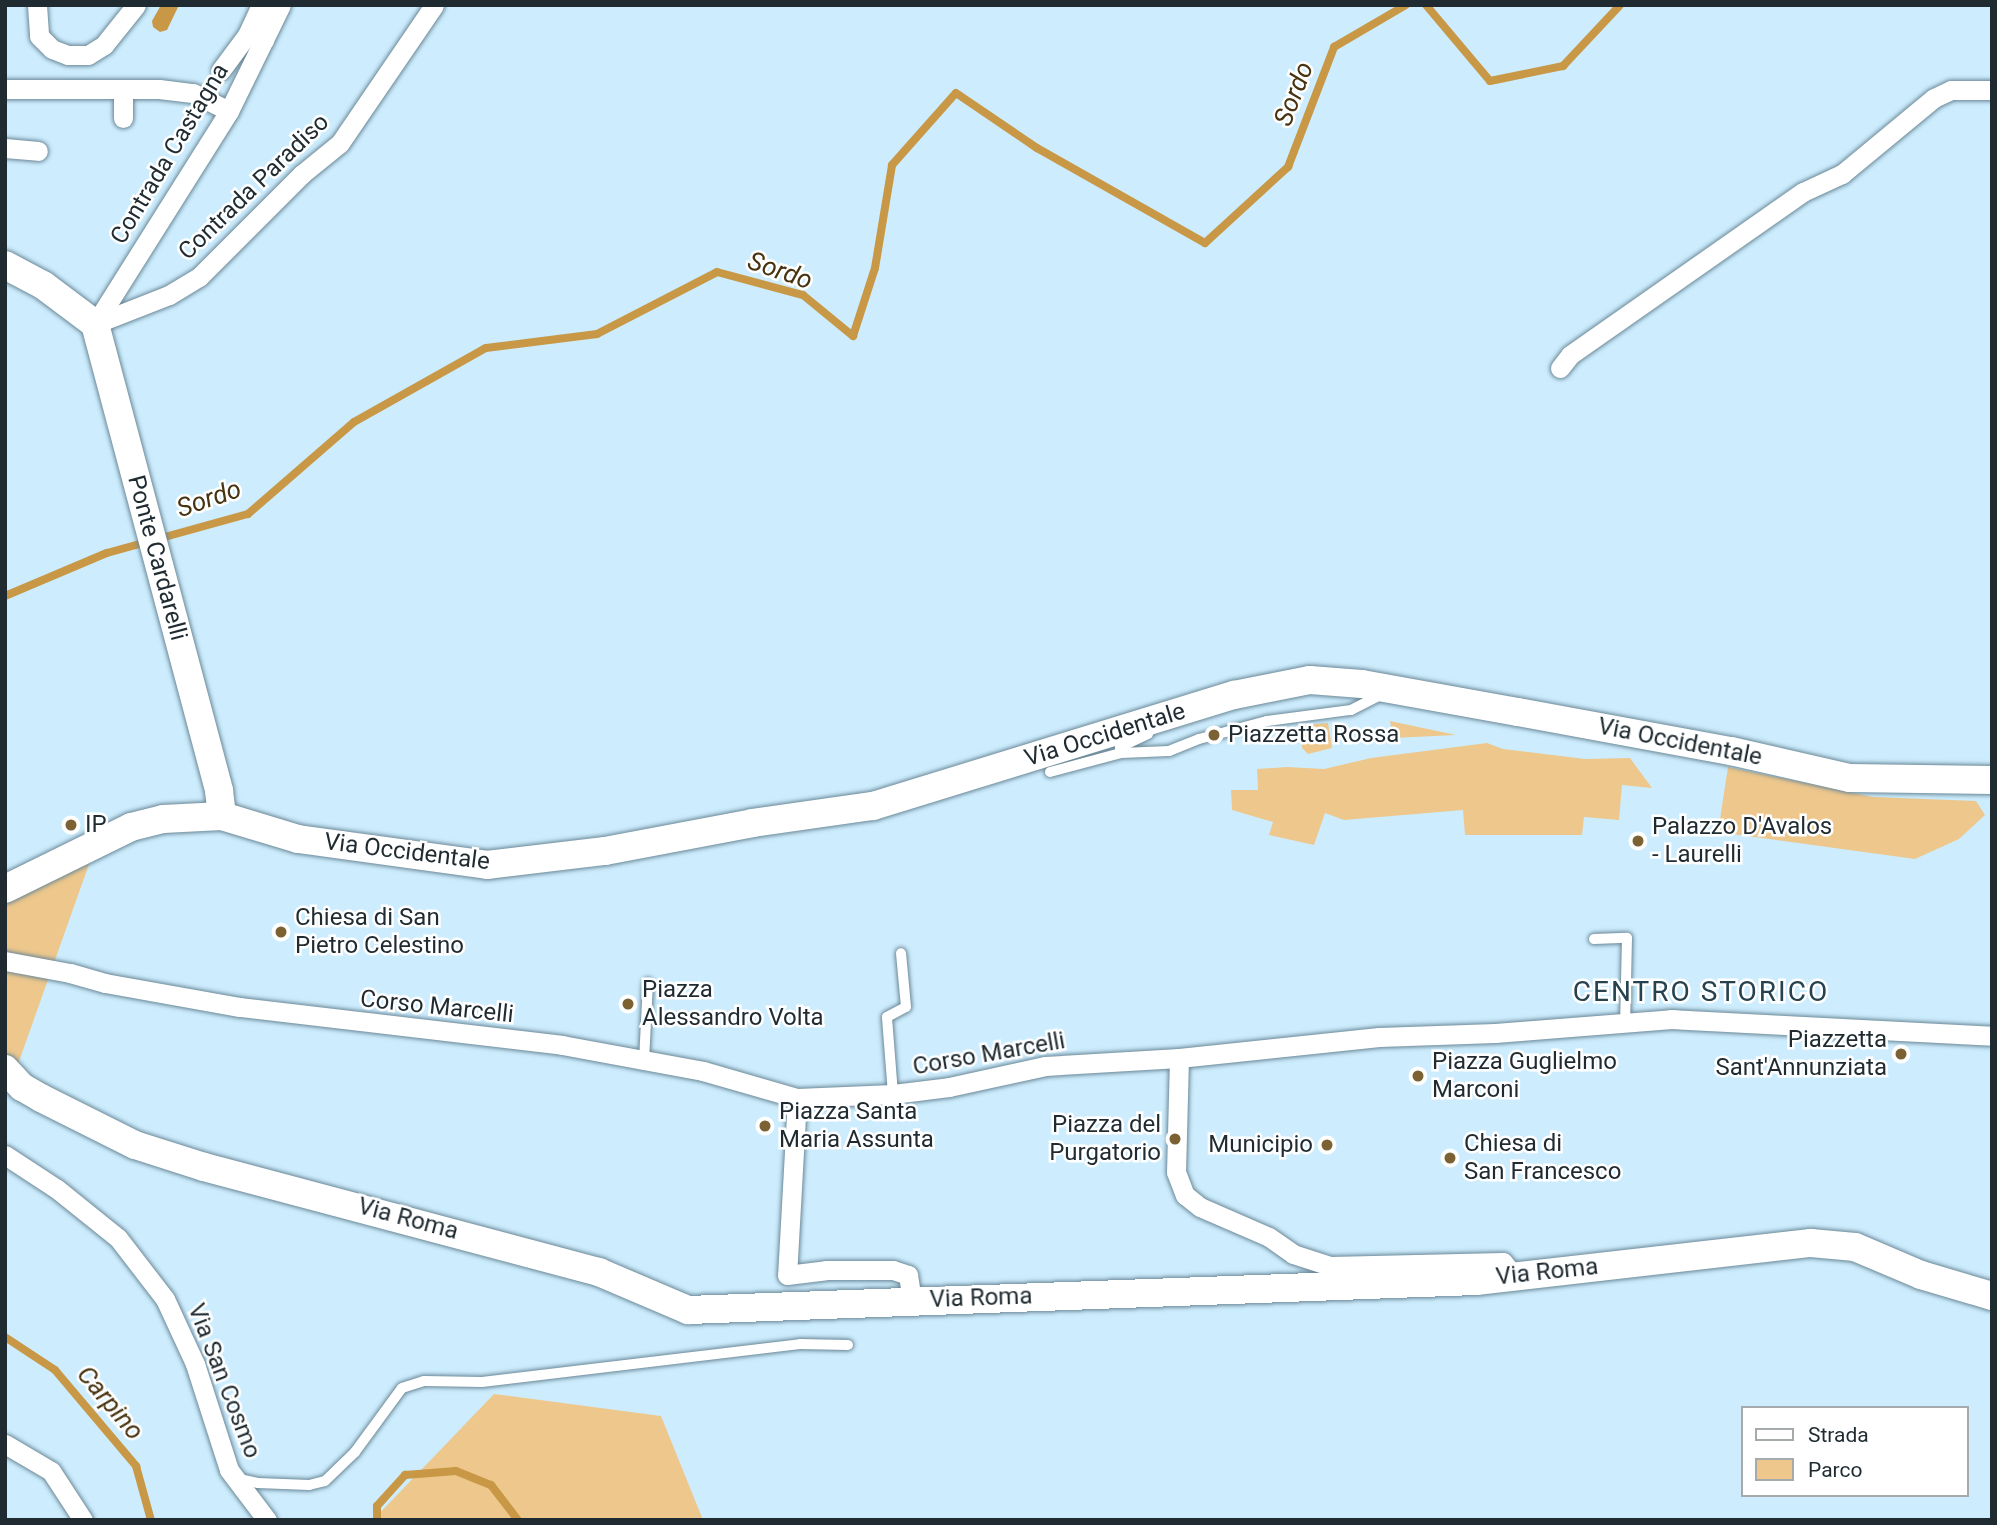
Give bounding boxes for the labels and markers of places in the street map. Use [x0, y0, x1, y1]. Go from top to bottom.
place label: Piazzetta Rossa [1228, 721, 1399, 749]
marker: Piazzetta Rossa [1206, 727, 1222, 743]
place label: IP [85, 811, 107, 839]
place label: Palazzo D'Avalos - Laurelli [1652, 813, 1832, 869]
marker: IP [63, 817, 79, 833]
marker: Palazzo D'Avalos - Laurelli [1630, 833, 1646, 849]
place label: Chiesa di San Pietro Celestino [295, 904, 464, 960]
marker: Chiesa di San Pietro Celestino [273, 924, 289, 940]
place label: Piazza Alessandro Volta [642, 976, 824, 1032]
marker: Piazza Alessandro Volta [620, 996, 636, 1012]
place label: Piazzetta Sant'Annunziata [1715, 1026, 1887, 1082]
marker: Piazzetta Sant'Annunziata [1893, 1046, 1909, 1062]
place label: Piazza Guglielmo Marconi [1432, 1048, 1617, 1104]
marker: Piazza Guglielmo Marconi [1410, 1068, 1426, 1084]
place label: Piazza Santa Maria Assunta [779, 1098, 934, 1154]
place label: Piazza del Purgatorio [1049, 1111, 1161, 1167]
marker: Piazza Santa Maria Assunta [757, 1118, 773, 1134]
place label: Chiesa di San Francesco [1464, 1130, 1621, 1186]
marker: Piazza del Purgatorio [1167, 1131, 1183, 1147]
place label: Municipio [1208, 1131, 1313, 1159]
marker: Municipio [1319, 1137, 1335, 1153]
marker: Chiesa di San Francesco [1442, 1150, 1458, 1166]

